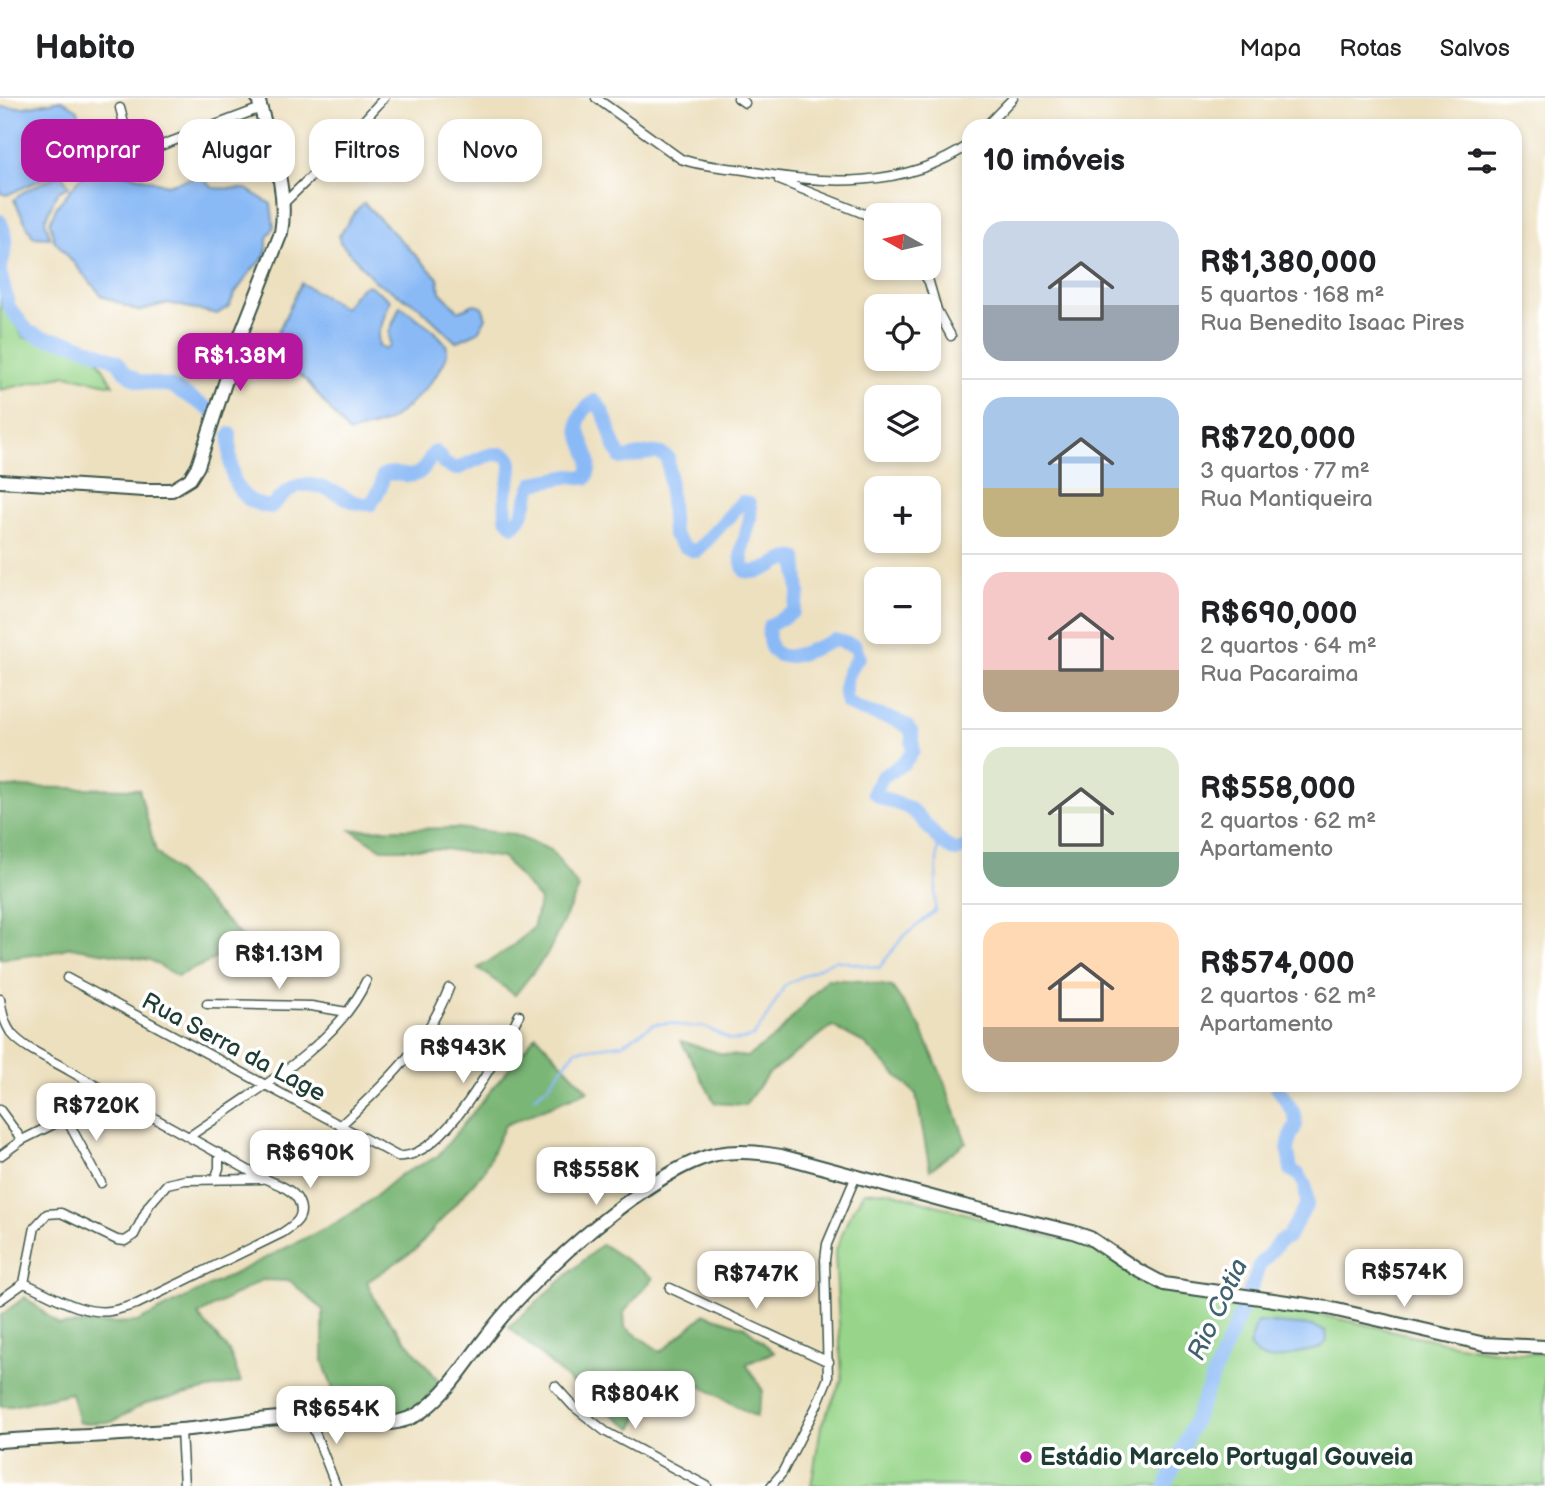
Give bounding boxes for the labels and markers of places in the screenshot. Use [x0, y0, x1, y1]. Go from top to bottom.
pin: R$1.38M [175, 334, 305, 393]
pin: R$1.13M [214, 932, 344, 991]
pin: R$943K [406, 1026, 520, 1085]
pin: R$720K [39, 1084, 153, 1143]
pin: R$690K [253, 1130, 367, 1190]
pin: R$558K [539, 1148, 653, 1207]
pin: R$574K [1347, 1250, 1461, 1309]
pin: R$747K [699, 1252, 813, 1311]
pin: R$804K [578, 1372, 692, 1431]
pin: R$654K [279, 1386, 393, 1446]
place label: Estádio Marcelo Portugal Gouveia [1040, 1443, 1414, 1472]
marker: Estádio Marcelo Portugal Gouveia [1018, 1449, 1034, 1465]

